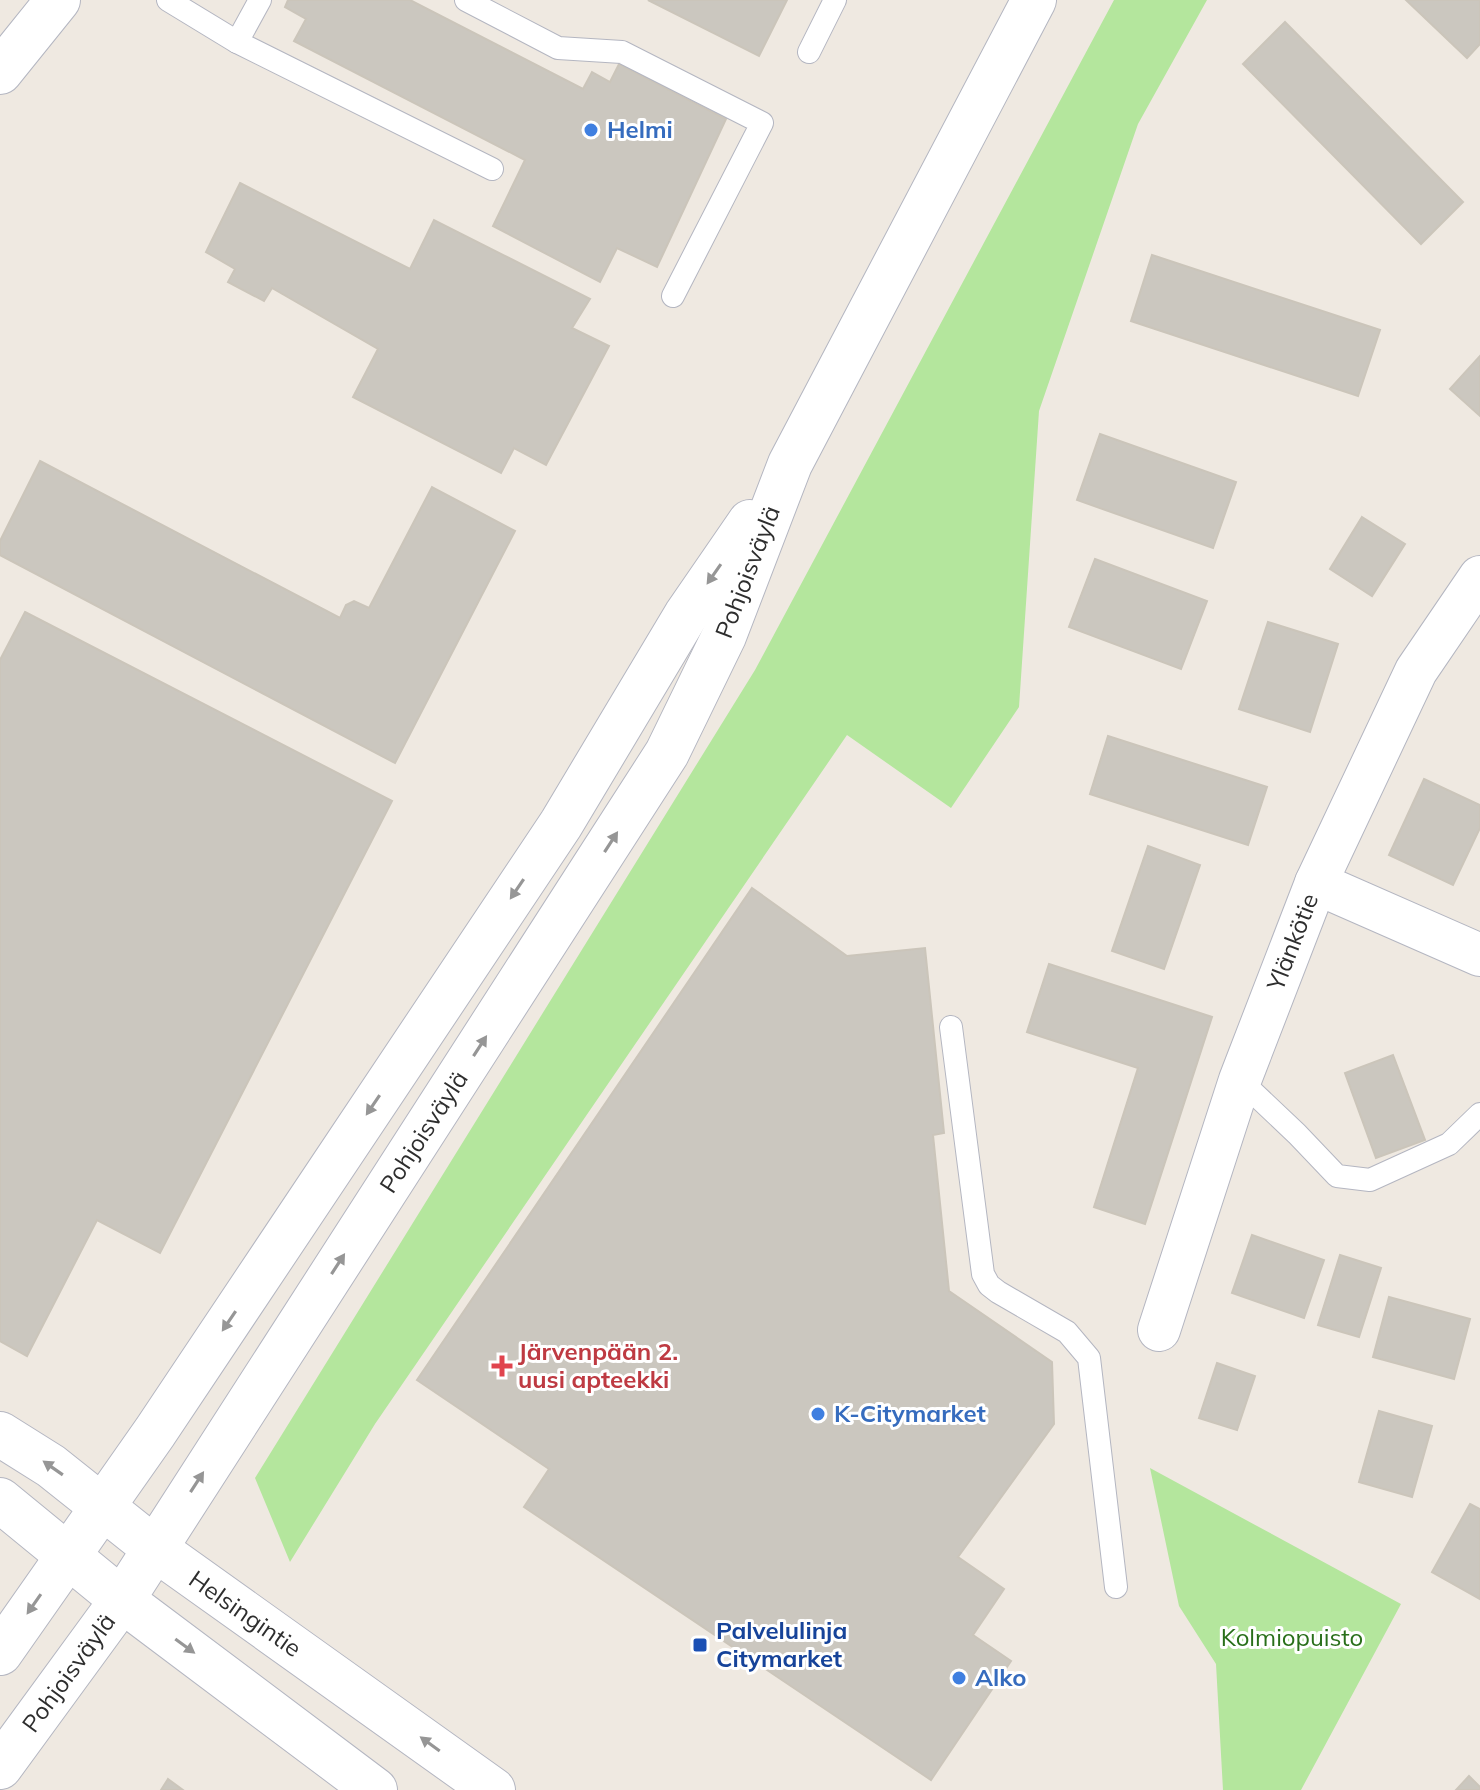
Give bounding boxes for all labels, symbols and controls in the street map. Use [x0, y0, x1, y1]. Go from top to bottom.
place label: Helmi [607, 114, 673, 144]
marker: Helmi [582, 121, 600, 139]
street label: Pohjoisväylä [708, 501, 786, 642]
one-way arrow [707, 564, 722, 585]
one-way arrow [604, 831, 618, 853]
one-way arrow [510, 878, 525, 899]
street label: Ylänkötie [1260, 889, 1324, 995]
one-way arrow [472, 1035, 486, 1057]
street label: Pohjoisväylä [373, 1065, 474, 1198]
one-way arrow [366, 1094, 381, 1116]
one-way arrow [331, 1253, 345, 1275]
one-way arrow [222, 1311, 237, 1332]
place label: Järvenpään 2. uusi apteekki [518, 1336, 678, 1394]
marker: Järvenpään 2. uusi apteekki [493, 1357, 511, 1375]
place label: K-Citymarket [834, 1398, 986, 1428]
marker: K-Citymarket [809, 1405, 827, 1423]
one-way arrow [43, 1461, 64, 1476]
one-way arrow [189, 1472, 204, 1493]
street label: Helsingintie [184, 1564, 308, 1663]
one-way arrow [27, 1594, 42, 1615]
street label: Pohjoisväylä [15, 1607, 121, 1738]
place label: Palvelulinja Citymarket [716, 1615, 847, 1673]
park label: Kolmiopuisto [1221, 1622, 1363, 1652]
marker: Palvelulinja Citymarket [691, 1636, 709, 1654]
one-way arrow [174, 1638, 195, 1653]
place label: Alko [975, 1662, 1026, 1692]
marker: Alko [950, 1669, 968, 1687]
one-way arrow [420, 1737, 441, 1752]

